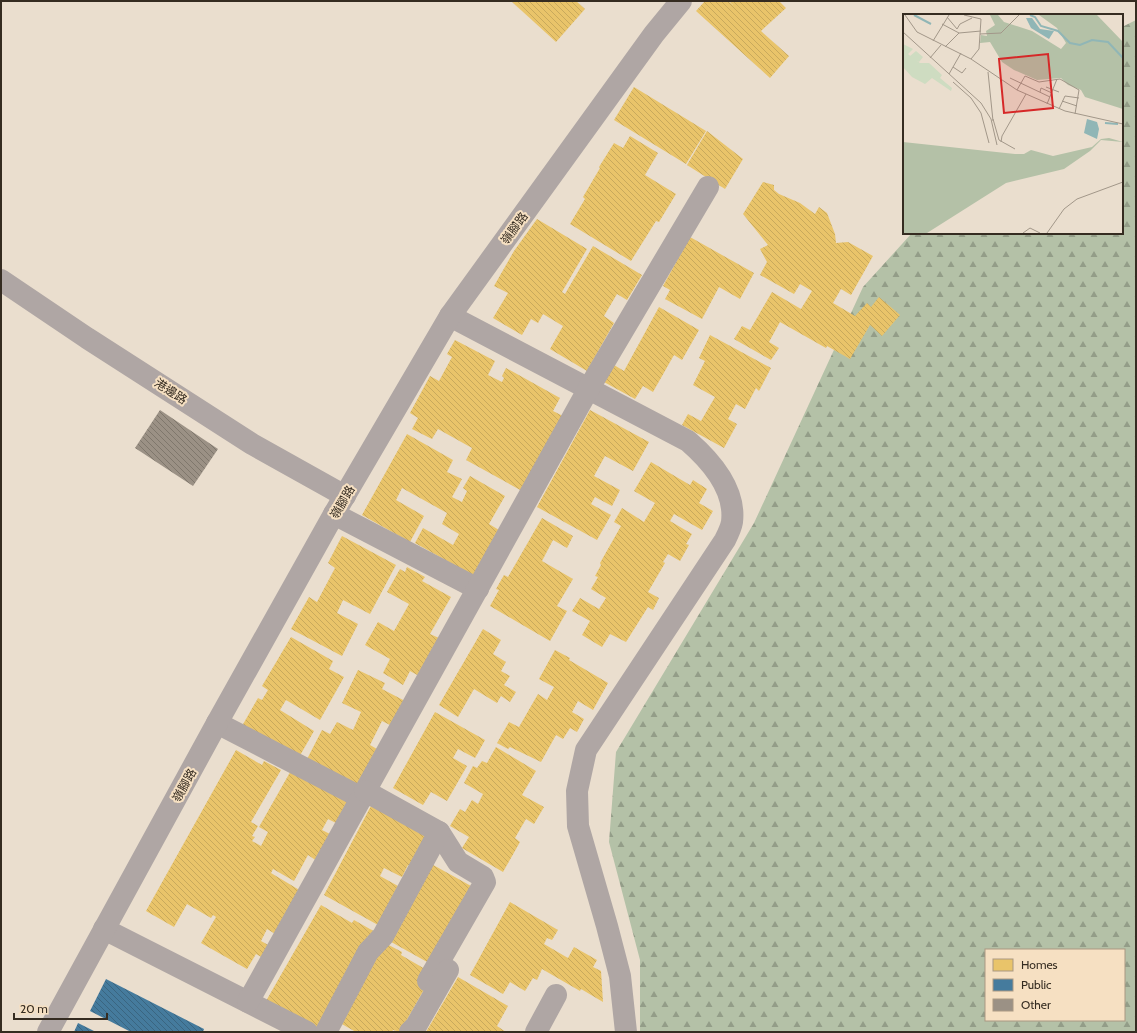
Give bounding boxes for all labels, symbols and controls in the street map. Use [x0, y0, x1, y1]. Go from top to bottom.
inset map [903, 14, 1123, 234]
street label: 嶺腳路 [497, 209, 531, 247]
street label: 港邊路 [152, 375, 190, 407]
street label: 嶺腳路 [327, 483, 357, 521]
street label: 嶺腳路 [169, 766, 199, 804]
legend [985, 949, 1125, 1021]
text: Homes [1021, 957, 1058, 972]
text: Public [1021, 977, 1052, 992]
scale bar [14, 995, 107, 1021]
text: Other [1021, 997, 1051, 1012]
text: 20 m [20, 1001, 48, 1016]

